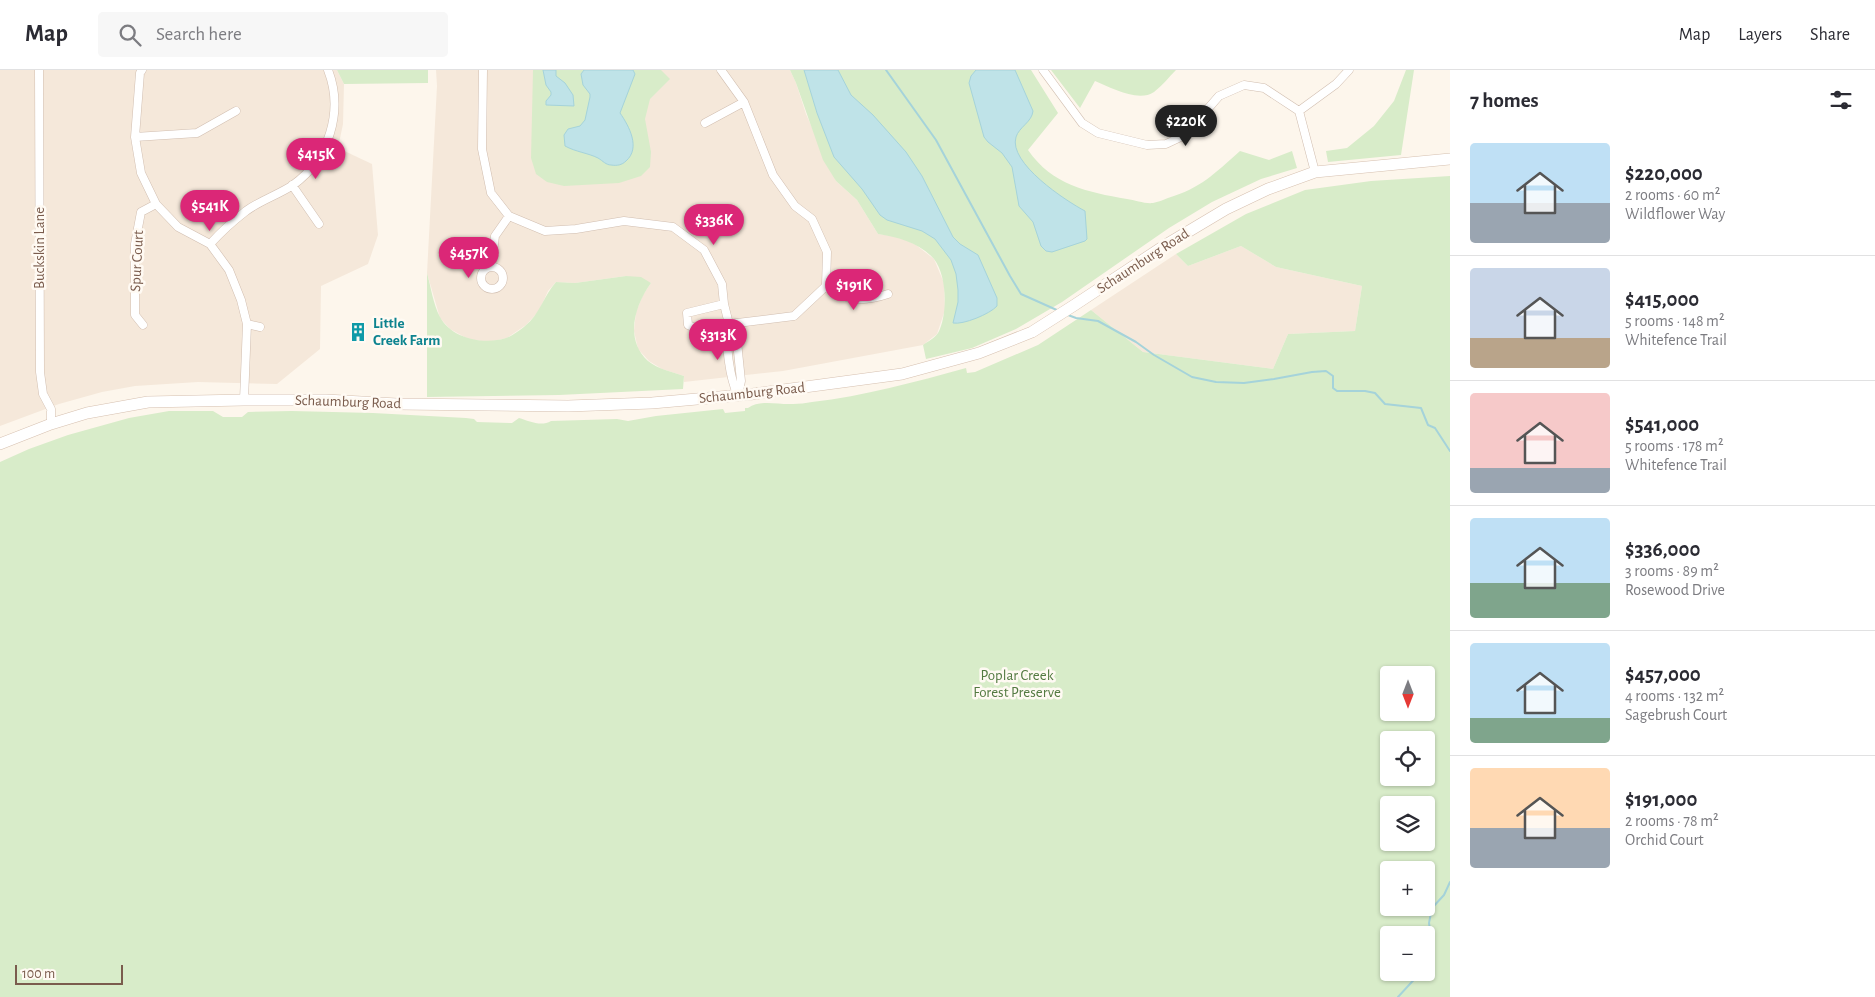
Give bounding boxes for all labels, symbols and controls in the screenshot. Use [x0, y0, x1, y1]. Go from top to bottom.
search box [98, 12, 448, 57]
icon: search [116, 21, 144, 49]
text: Map [25, 22, 68, 46]
text: Search here [156, 25, 242, 44]
text: Map [1679, 26, 1710, 44]
text: Layers [1738, 26, 1782, 44]
text: Share [1810, 26, 1850, 44]
icon: filters [1827, 86, 1855, 114]
text: 7 homes [1470, 90, 1539, 111]
pin: $220K [1151, 104, 1221, 147]
text: $220K [1166, 113, 1206, 129]
pin: $415K [281, 138, 351, 180]
text: $415K [297, 146, 335, 162]
icon: home [1510, 163, 1570, 223]
text: $220,000 [1625, 163, 1703, 184]
text: 2 rooms · 60 m² [1625, 187, 1720, 203]
pin: $541K [175, 190, 245, 232]
text: $541K [191, 198, 229, 214]
pin: $336K [679, 204, 749, 246]
text: Wildflower Way [1625, 206, 1725, 222]
street label: Buckskin Lane [32, 207, 47, 289]
text: $336K [695, 212, 733, 228]
street label: Schaumburg Road [1094, 226, 1192, 296]
street label: Spur Court [128, 230, 146, 292]
pin: $457K [434, 236, 504, 279]
text: $457K [450, 245, 488, 261]
pin: $191K [819, 268, 889, 311]
text: $191K [836, 277, 872, 293]
icon: home [1510, 288, 1570, 348]
text: $415,000 [1625, 289, 1699, 310]
text: 5 rooms · 148 m² [1625, 313, 1725, 329]
place label: Little Creek Farm [373, 316, 440, 348]
pin: $313K [683, 318, 753, 361]
building icon: Little Creek Farm [347, 321, 369, 343]
text: $313K [700, 327, 736, 343]
text: Whitefence Trail [1625, 332, 1727, 348]
street label: Schaumburg Road [698, 380, 806, 406]
street label: Schaumburg Road [295, 393, 402, 411]
icon: home [1510, 413, 1570, 473]
text: $541,000 [1625, 414, 1699, 435]
text: 5 rooms · 178 m² [1625, 438, 1723, 454]
text: Whitefence Trail [1625, 457, 1727, 473]
icon: home [1510, 538, 1570, 598]
text: $336,000 [1625, 539, 1700, 560]
text: 3 rooms · 89 m² [1625, 563, 1719, 579]
text: Rosewood Drive [1625, 582, 1725, 598]
icon: home [1510, 663, 1570, 723]
text: $457,000 [1625, 664, 1701, 685]
north arrow [1380, 666, 1435, 721]
map controls [1380, 666, 1435, 981]
park label: Poplar Creek Forest Preserve [973, 668, 1061, 700]
text: 4 rooms · 132 m² [1625, 688, 1724, 704]
text: Sagebrush Court [1625, 707, 1727, 723]
button: locate [1380, 731, 1435, 786]
icon: home [1510, 788, 1570, 848]
text: $191,000 [1625, 789, 1697, 810]
button: layers [1380, 796, 1435, 851]
text: 2 rooms · 78 m² [1625, 813, 1719, 829]
text: Orchid Court [1625, 832, 1704, 848]
button: + [1380, 861, 1435, 916]
button: − [1380, 926, 1435, 981]
scale bar [15, 962, 122, 985]
text: 100 m [22, 967, 55, 981]

